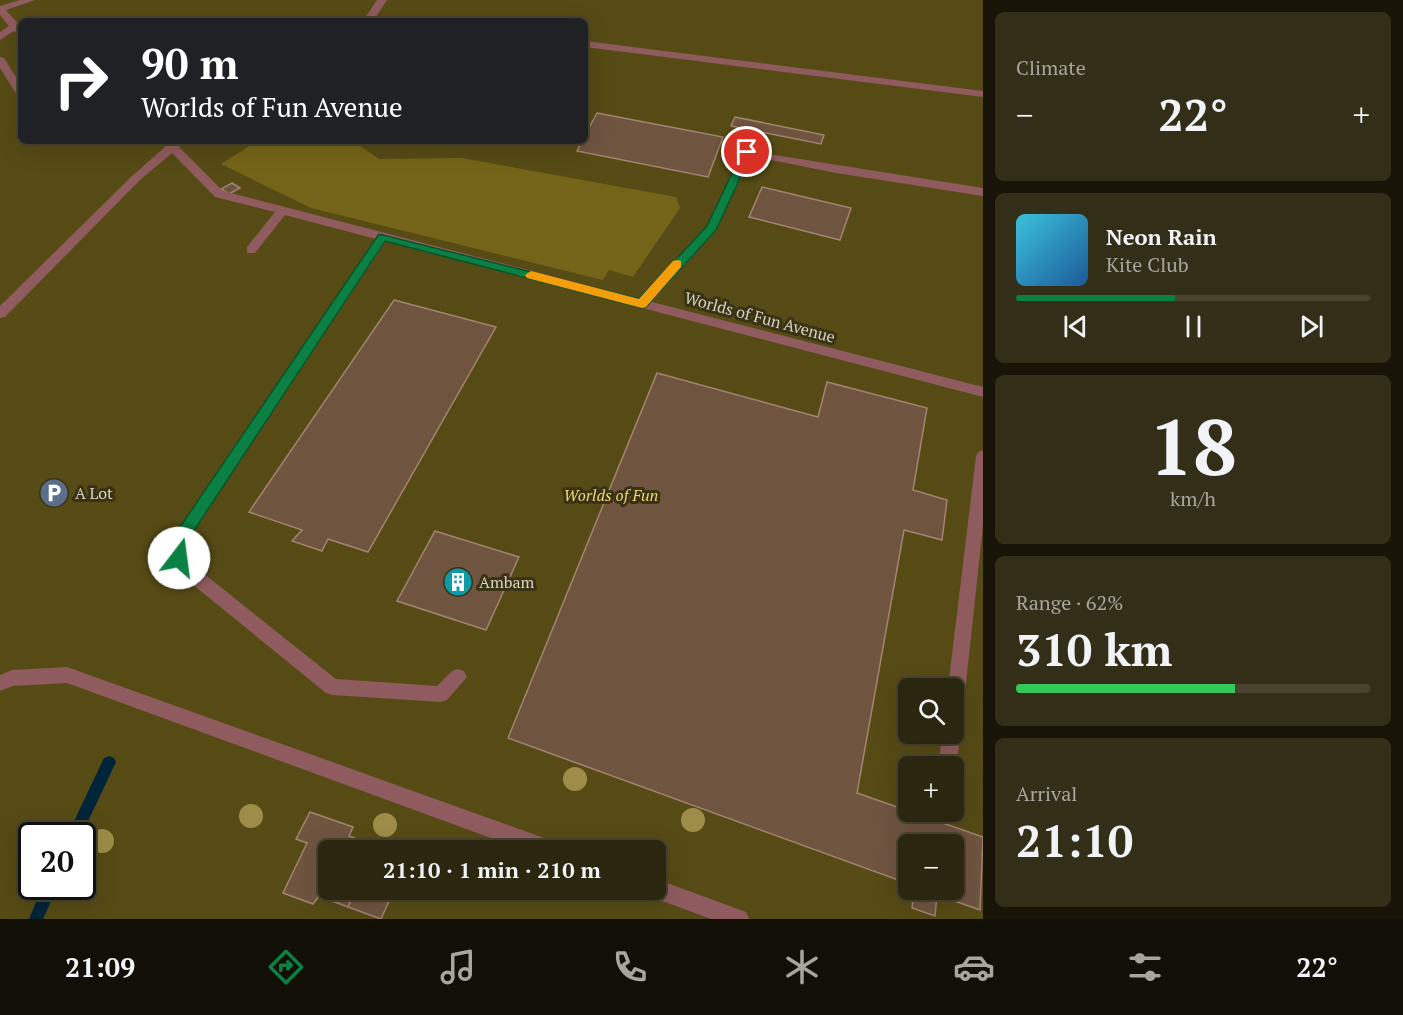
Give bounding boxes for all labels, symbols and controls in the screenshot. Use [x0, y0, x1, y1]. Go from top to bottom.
text: 90 m [141, 35, 239, 91]
icon: right [42, 42, 120, 120]
text: Climate [1016, 54, 1086, 81]
text: 22° [1158, 84, 1228, 144]
text: Worlds of Fun Avenue [141, 89, 403, 125]
text: − [1016, 93, 1034, 136]
text: + [1352, 93, 1370, 136]
pin [721, 126, 772, 177]
icon: arrive [730, 135, 763, 168]
text: Neon Rain [1106, 222, 1217, 251]
text: Kite Club [1106, 251, 1189, 278]
street label: Worlds of Fun Avenue [682, 286, 838, 348]
icon: previous [1059, 310, 1092, 343]
icon: pause [1177, 310, 1210, 343]
icon: next [1295, 310, 1328, 343]
text: 18 [1149, 394, 1237, 497]
parking icon: A Lot [38, 477, 70, 509]
place label: A Lot [75, 482, 113, 504]
park label: Worlds of Fun [564, 484, 658, 506]
text: km/h [1170, 485, 1216, 512]
position arrow [147, 526, 211, 590]
building icon: Ambam [442, 566, 474, 598]
place label: Ambam [479, 571, 535, 593]
text: Range · 62% [1016, 589, 1123, 616]
text: 310 km [1016, 619, 1172, 679]
map controls [898, 678, 964, 900]
button: search [898, 678, 964, 744]
button: + [898, 756, 964, 822]
text: Arrival [1016, 780, 1077, 807]
text: 21:10 [1016, 810, 1133, 870]
speed limit sign: 20 [18, 822, 96, 900]
button: − [898, 834, 964, 900]
text: 21:10 · 1 min · 210 m [383, 855, 601, 884]
icon: directions [265, 946, 307, 988]
icon: music [437, 946, 479, 988]
icon: phone [609, 946, 651, 988]
icon: climate [781, 946, 823, 988]
icon: car [953, 946, 995, 988]
icon: filters [1124, 946, 1166, 988]
text: 21:09 [65, 949, 135, 985]
text: 22° [1296, 949, 1338, 985]

